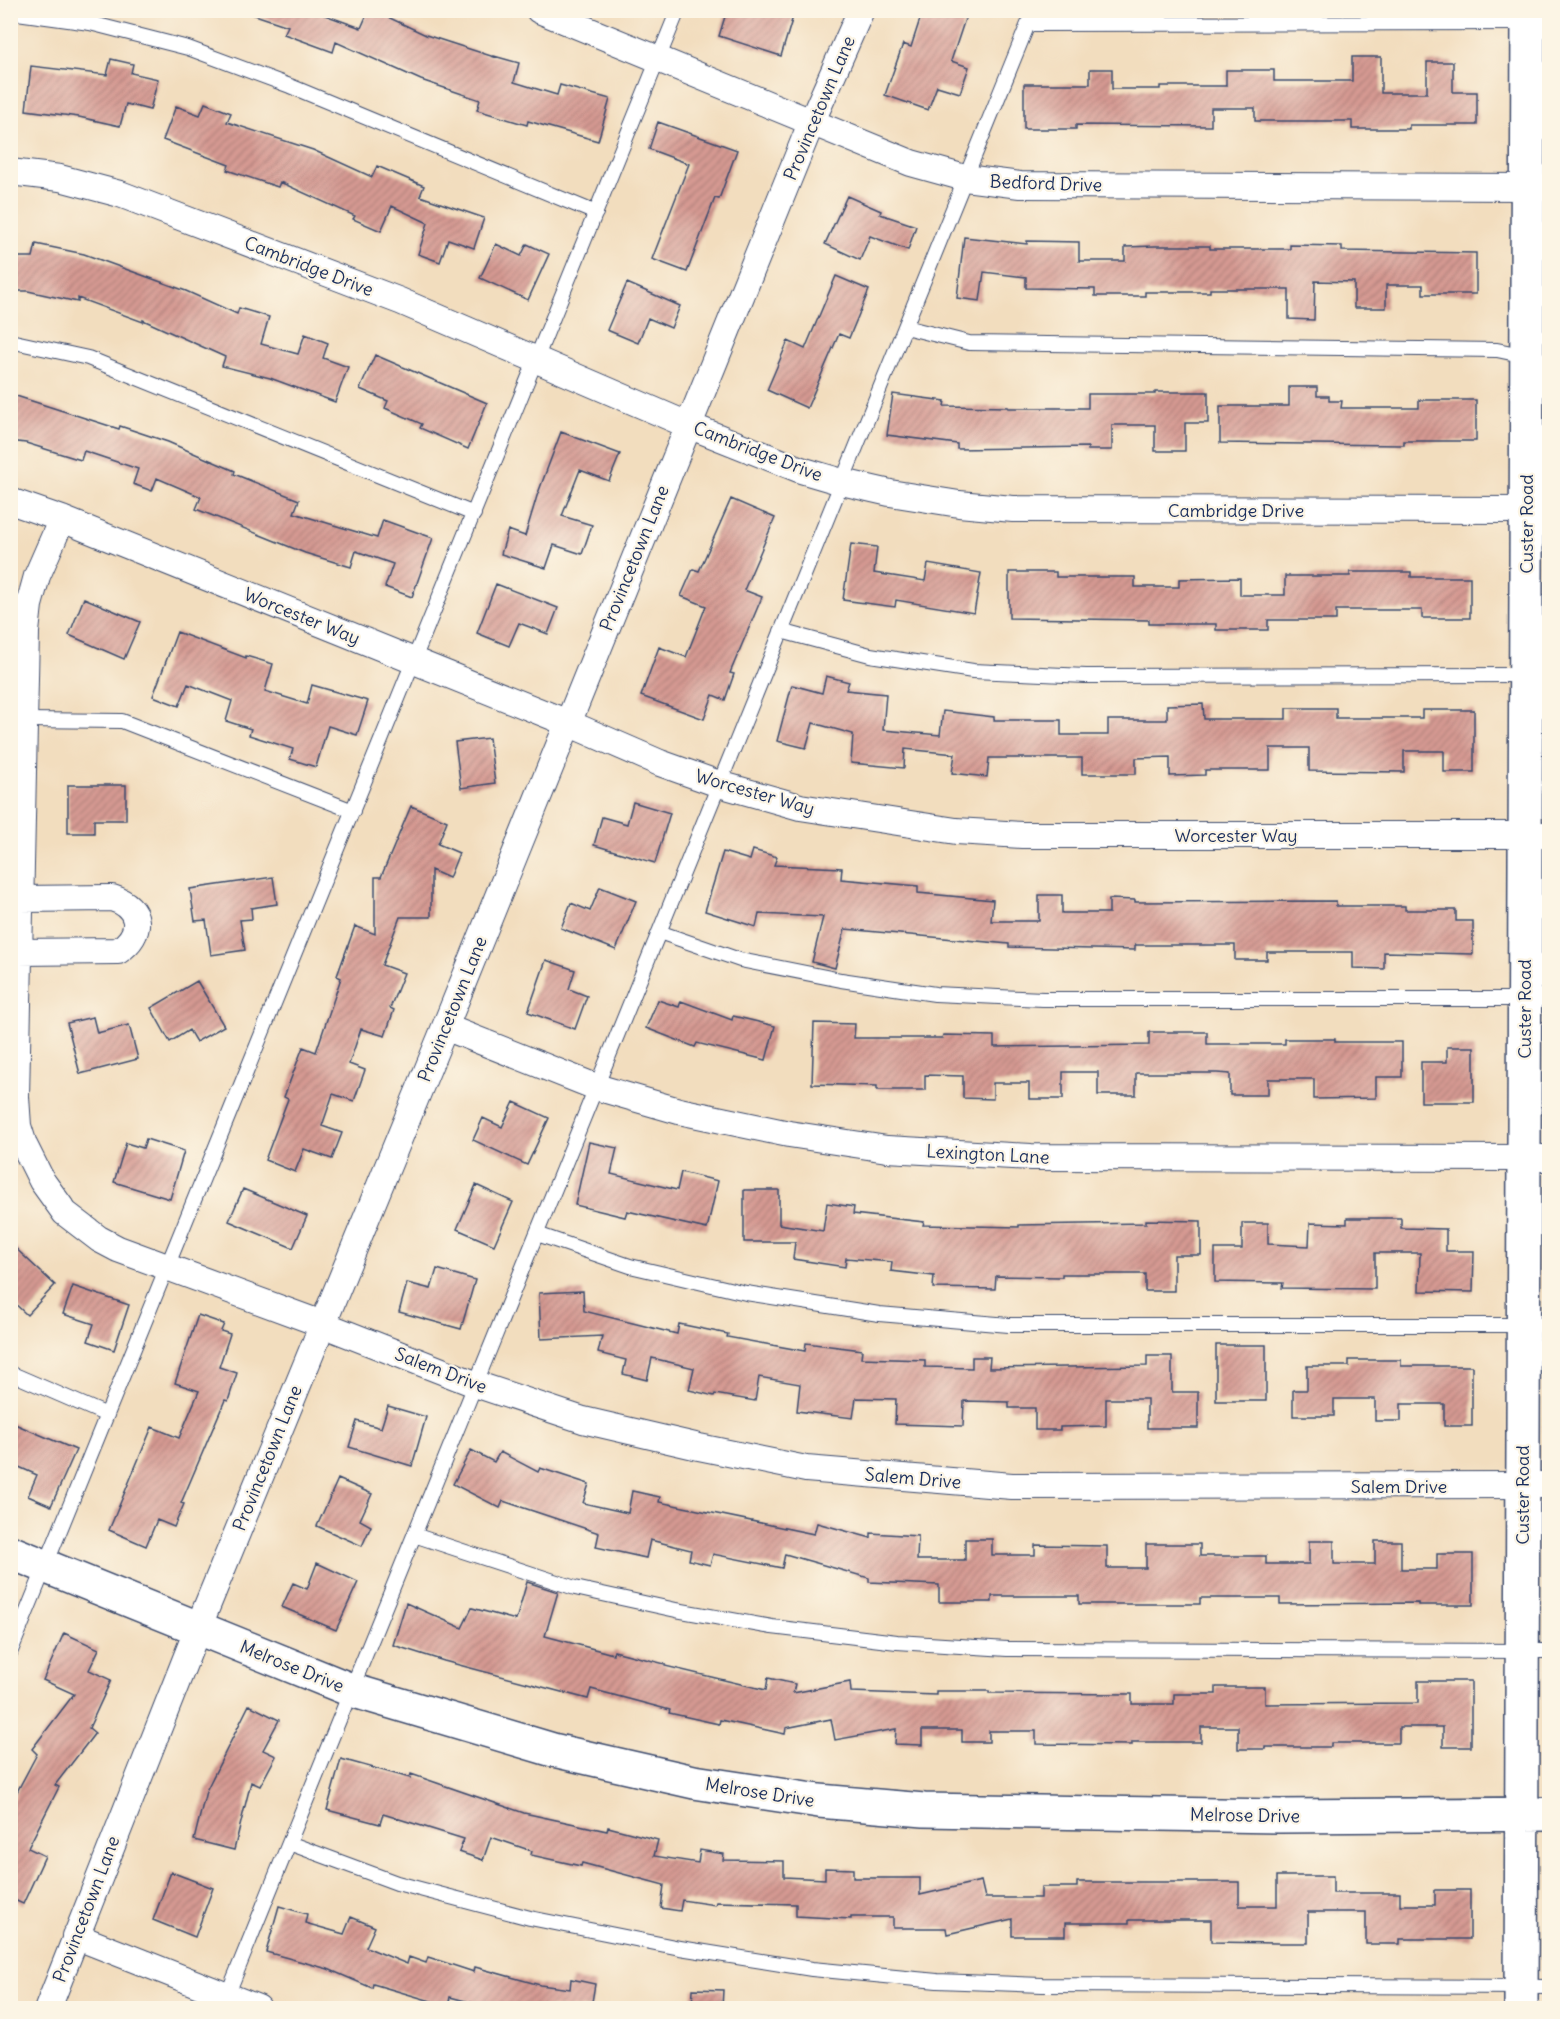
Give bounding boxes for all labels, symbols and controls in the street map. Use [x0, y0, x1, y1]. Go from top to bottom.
street label: Provincetown Lane [778, 32, 860, 184]
street label: Bedford Drive [989, 170, 1103, 196]
street label: Cambridge Drive [241, 231, 377, 301]
street label: Cambridge Drive [690, 416, 826, 486]
street label: Custer Road [1515, 474, 1538, 574]
street label: Provincetown Lane [594, 482, 674, 634]
street label: Cambridge Drive [1168, 499, 1304, 522]
street label: Worcester Way [241, 582, 363, 650]
street label: Worcester Way [693, 764, 817, 820]
street label: Worcester Way [1174, 824, 1298, 847]
street label: Provincetown Lane [412, 933, 492, 1085]
street label: Custer Road [1513, 959, 1536, 1059]
street label: Lexington Lane [926, 1139, 1050, 1169]
street label: Salem Drive [392, 1342, 490, 1398]
street label: Provincetown Lane [227, 1382, 307, 1534]
street label: Custer Road [1511, 1445, 1534, 1545]
street label: Salem Drive [864, 1462, 962, 1494]
street label: Salem Drive [1351, 1475, 1447, 1498]
street label: Melrose Drive [237, 1635, 347, 1697]
street label: Melrose Drive [704, 1772, 816, 1812]
street label: Melrose Drive [1190, 1803, 1300, 1827]
street label: Provincetown Lane [47, 1833, 125, 1985]

